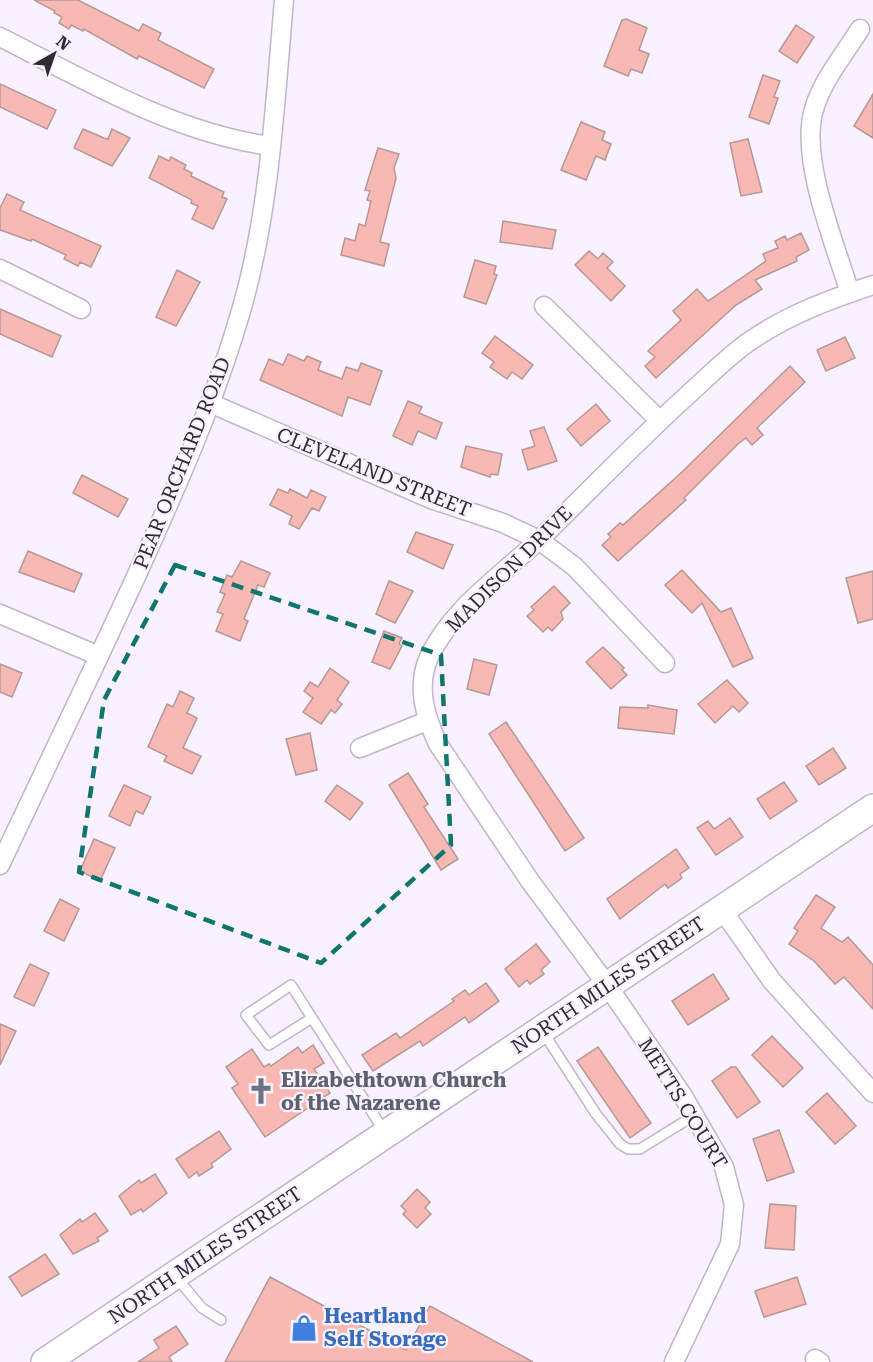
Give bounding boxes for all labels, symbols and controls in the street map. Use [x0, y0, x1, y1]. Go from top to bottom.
north arrow [24, 24, 84, 84]
text: N [52, 32, 74, 54]
street label: PEAR ORCHARD ROAD [128, 354, 236, 572]
street label: CLEVELAND STREET [273, 422, 475, 522]
street label: MADISON DRIVE [441, 501, 577, 637]
street label: NORTH MILES STREET [507, 911, 709, 1059]
street label: METTS COURT [633, 1033, 733, 1173]
place label: Elizabethtown Church of the Nazarene [281, 1068, 507, 1115]
church icon: Elizabethtown Church of the Nazarene [246, 1076, 276, 1106]
street label: NORTH MILES STREET [104, 1181, 306, 1329]
place label: Heartland Self Storage [324, 1304, 447, 1351]
shop icon: Heartland Self Storage [289, 1313, 319, 1343]

